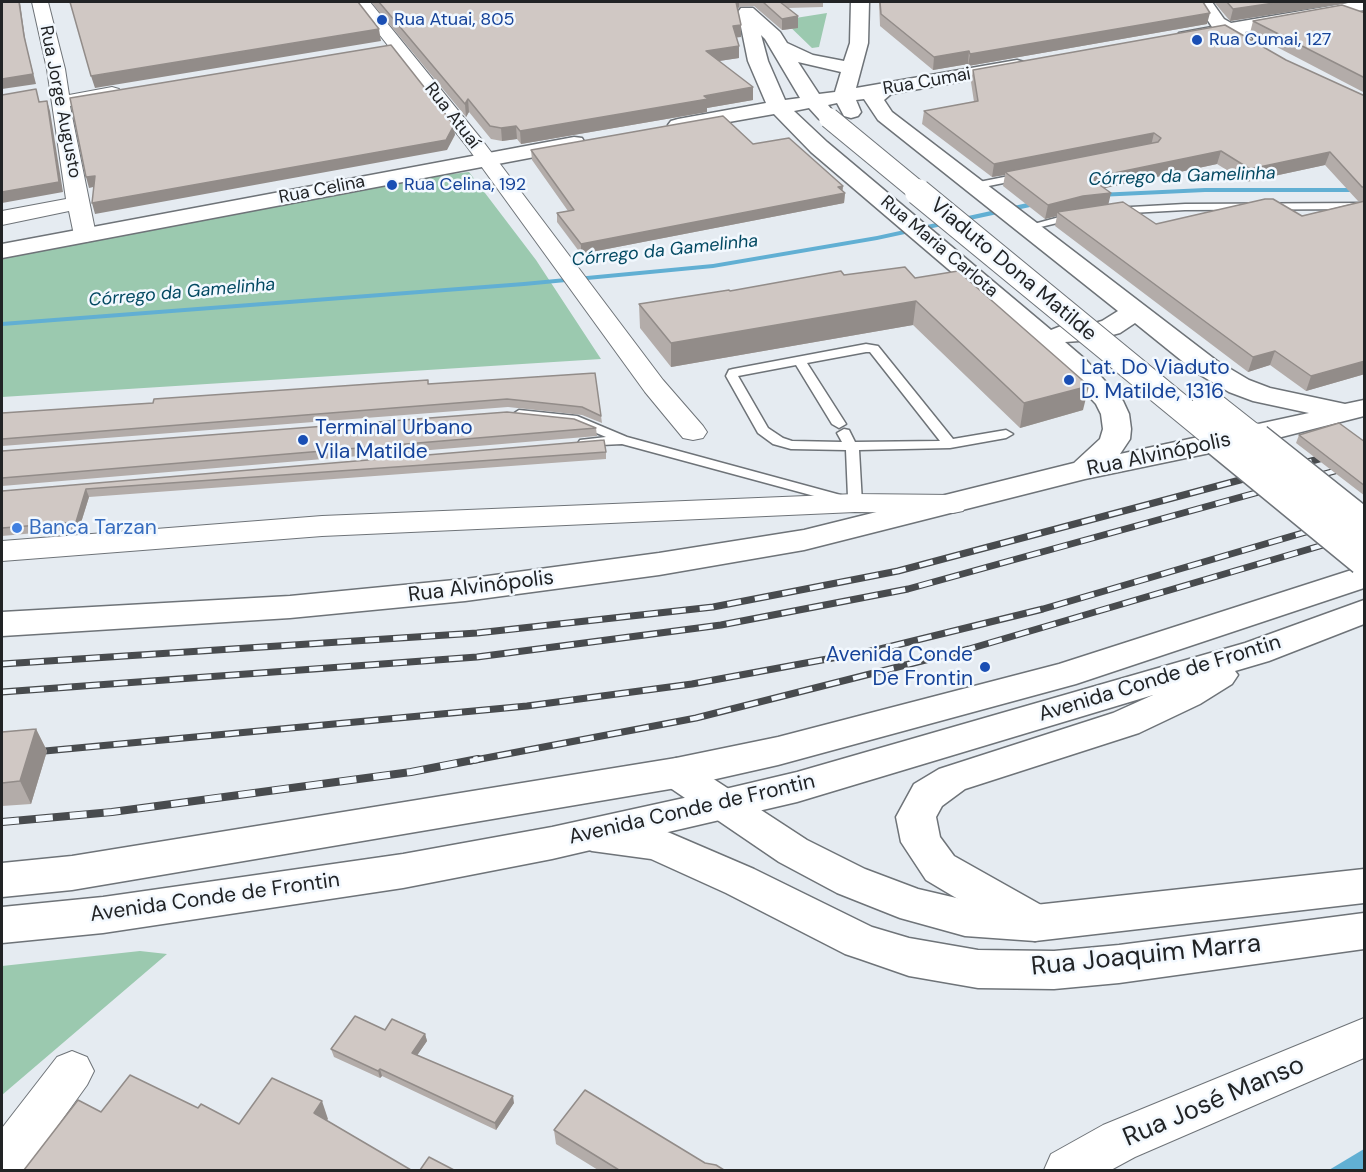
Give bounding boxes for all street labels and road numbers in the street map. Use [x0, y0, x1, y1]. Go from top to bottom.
street label: Rua Jorge Augusto [35, 24, 85, 180]
street label: Rua Cumai [881, 64, 973, 100]
street label: Rua Atuaí [419, 79, 485, 153]
street label: Rua Celina [277, 171, 367, 209]
street label: Rua Maria Carlota [876, 192, 1002, 302]
street label: Viaduto Dona Matilde [925, 193, 1101, 347]
street label: Rua Alvinópolis [1085, 427, 1233, 483]
street label: Rua Alvinópolis [407, 566, 555, 608]
street label: Avenida Conde de Frontin [1036, 630, 1284, 728]
street label: Avenida Conde de Frontin [566, 769, 818, 851]
street label: Avenida Conde de Frontin [88, 868, 342, 928]
street label: Rua Joaquim Marra [1030, 928, 1262, 984]
street label: Rua José Manso [1119, 1050, 1309, 1154]

